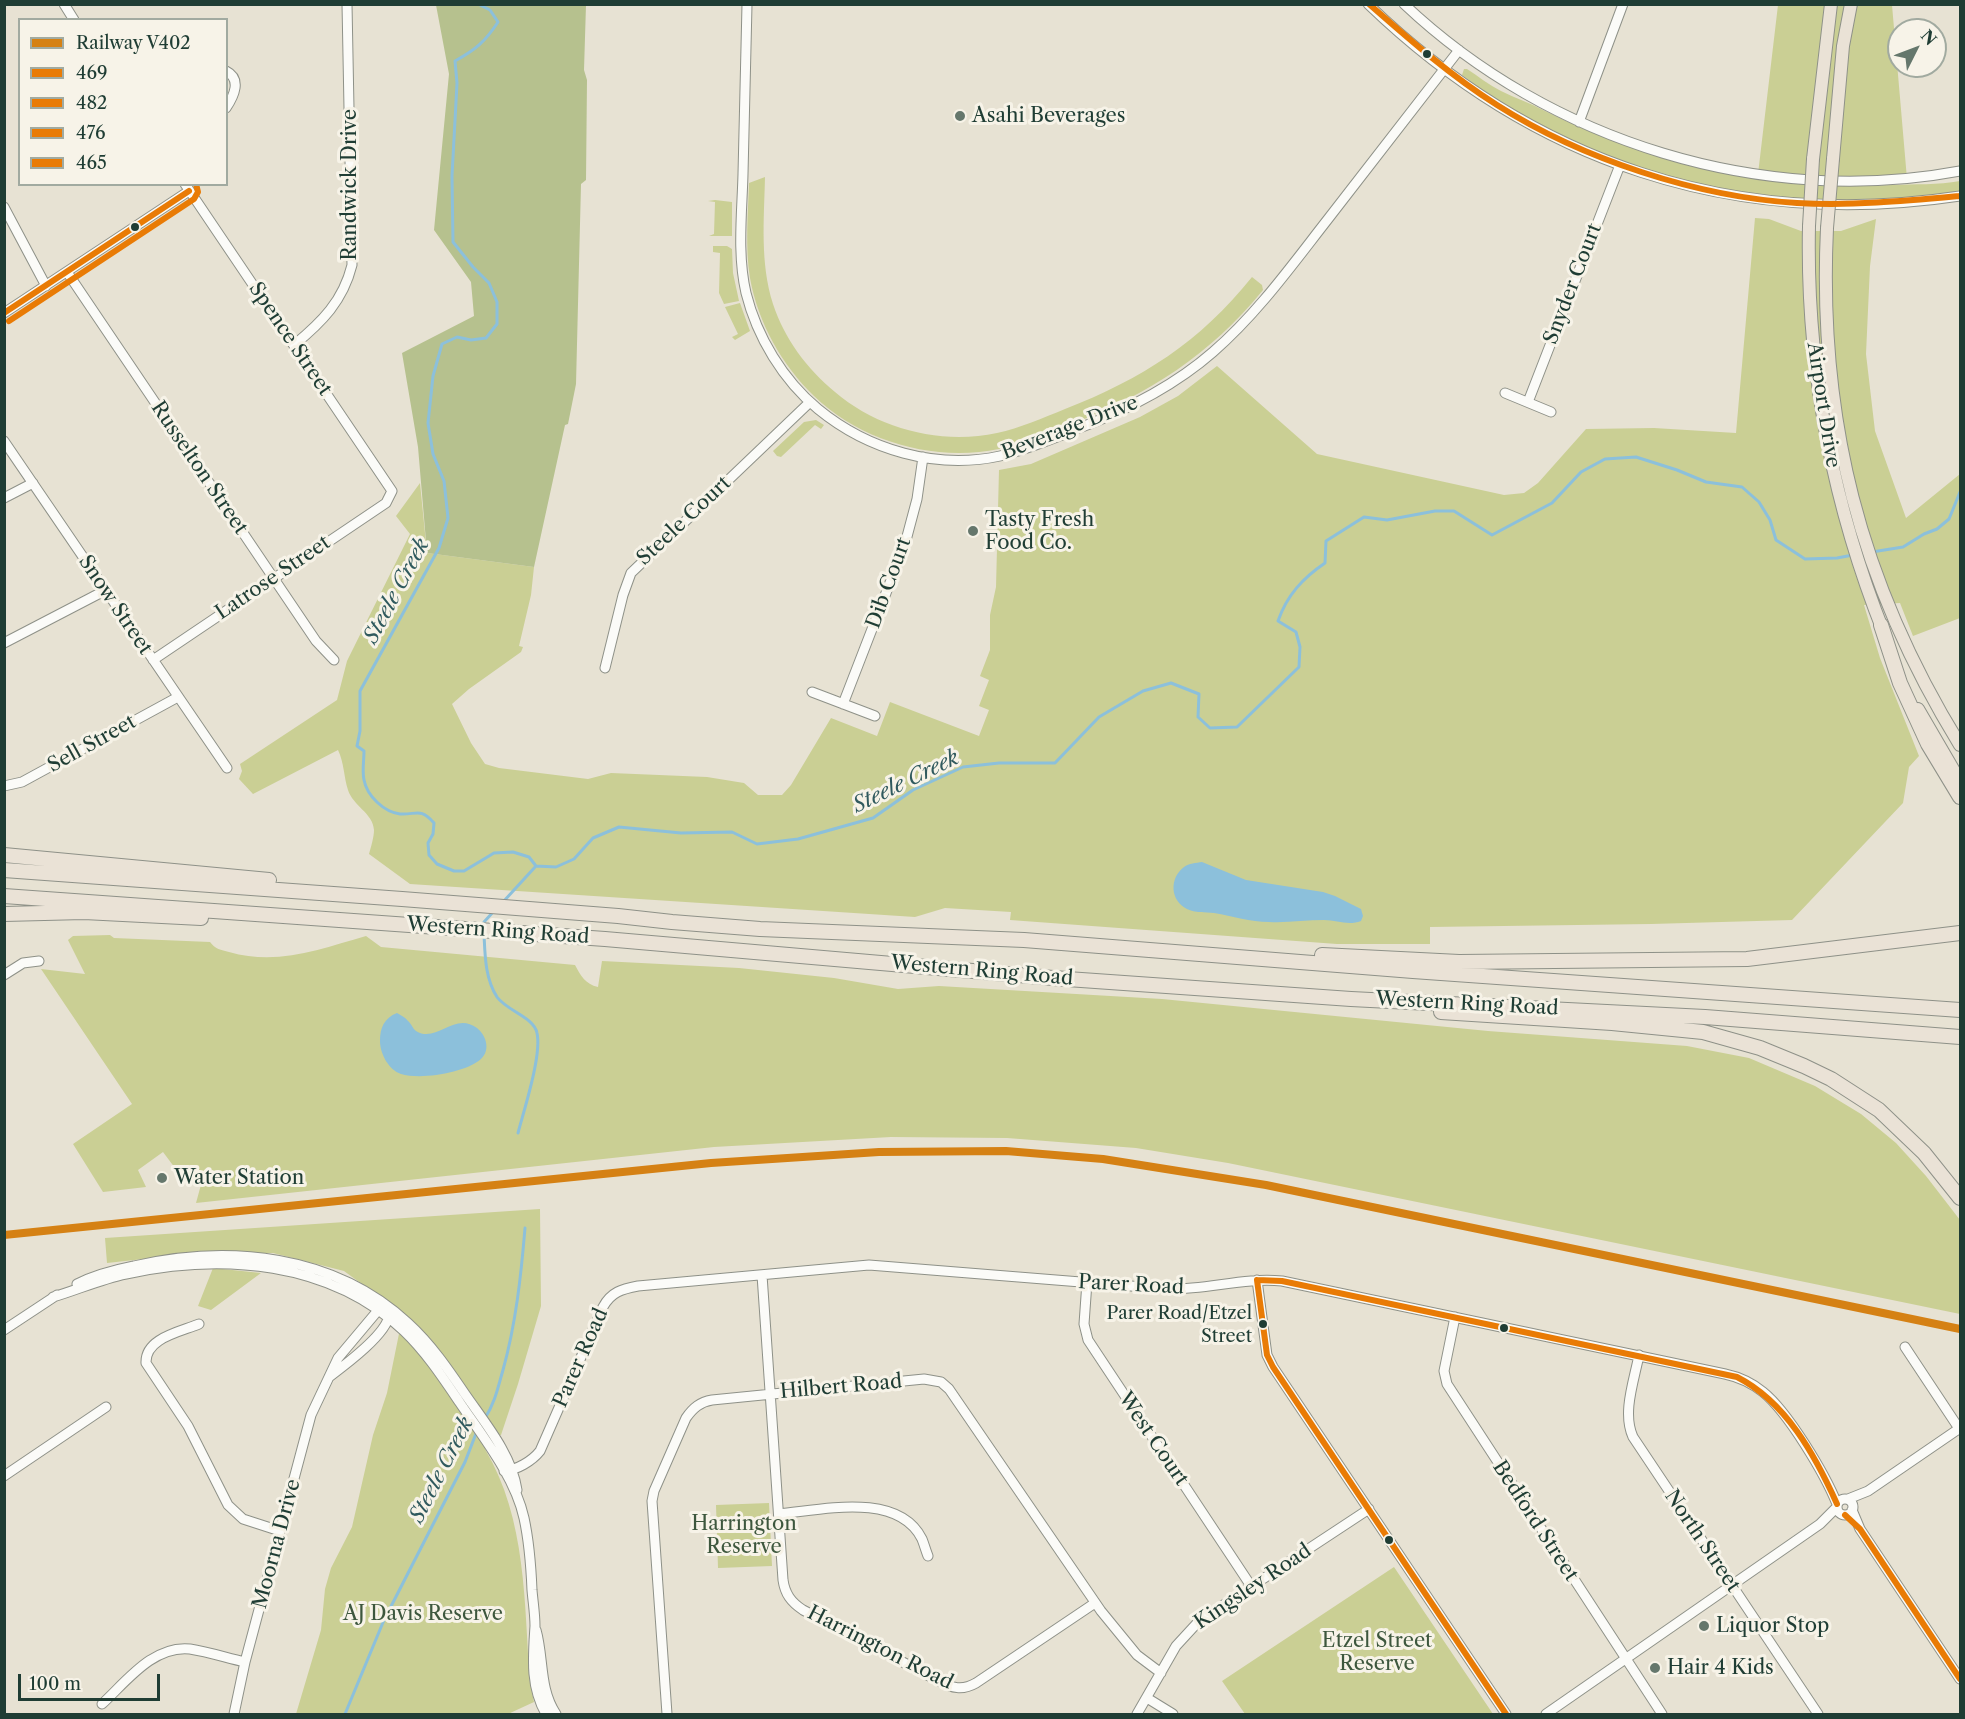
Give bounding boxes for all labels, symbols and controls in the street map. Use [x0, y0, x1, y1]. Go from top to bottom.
legend [18, 18, 228, 186]
north arrow [1887, 18, 1947, 78]
text: N [1917, 25, 1941, 49]
text: Railway V402 [76, 32, 191, 54]
unlabelled marker [1421, 48, 1433, 60]
text: 469 [76, 62, 108, 84]
text: 482 [76, 92, 107, 114]
place label: Asahi Beverages [972, 104, 1126, 128]
street label: Randwick Drive [338, 109, 362, 261]
marker: Asahi Beverages [953, 109, 967, 123]
text: 476 [76, 122, 105, 144]
text: 465 [76, 152, 107, 174]
street label: Snyder Court [1539, 220, 1607, 348]
unlabelled marker [129, 221, 141, 233]
street label: Spence Street [243, 278, 337, 400]
street label: Airport Drive [1801, 341, 1845, 469]
street label: Beverage Drive [998, 391, 1142, 465]
street label: Russelton Street [146, 397, 252, 539]
street label: Steele Court [632, 472, 736, 570]
place label: Tasty Fresh Food Co. [985, 508, 1094, 555]
marker: Tasty Fresh Food Co. [966, 524, 980, 538]
street label: Latrose Street [211, 531, 335, 625]
water label: Steele Creek [359, 534, 435, 648]
street label: Dib Court [861, 534, 917, 632]
street label: Snow Street [73, 551, 157, 659]
street label: Sell Street [44, 710, 140, 778]
water label: Steele Creek [849, 745, 963, 819]
street label: Western Ring Road [406, 913, 590, 949]
street label: Western Ring Road [890, 951, 1074, 991]
street label: Western Ring Road [1375, 987, 1559, 1021]
place label: Water Station [174, 1166, 304, 1190]
marker: Water Station [155, 1171, 169, 1185]
street label: Parer Road [1077, 1270, 1185, 1300]
place label: Parer Road/Etzel Street [1107, 1303, 1252, 1346]
street label: Parer Road [548, 1305, 614, 1411]
marker: Parer Road/Etzel Street [1257, 1318, 1269, 1330]
unlabelled marker [1498, 1322, 1510, 1334]
street label: Hilbert Road [779, 1370, 903, 1404]
street label: West Court [1113, 1388, 1193, 1490]
water label: Steele Creek [405, 1413, 479, 1527]
street label: Bedford Street [1487, 1456, 1583, 1586]
street label: Moorna Drive [248, 1477, 306, 1611]
street label: North Street [1659, 1485, 1745, 1597]
park label: Harrington Reserve [691, 1512, 797, 1559]
unlabelled marker [1383, 1534, 1395, 1546]
street label: Kingsley Road [1190, 1539, 1316, 1635]
street label: Harrington Road [803, 1601, 957, 1695]
park label: AJ Davis Reserve [343, 1602, 503, 1626]
place label: Liquor Stop [1716, 1614, 1829, 1638]
marker: Liquor Stop [1697, 1619, 1711, 1633]
park label: Etzel Street Reserve [1322, 1629, 1432, 1676]
place label: Hair 4 Kids [1667, 1656, 1774, 1680]
marker: Hair 4 Kids [1648, 1661, 1662, 1675]
scale bar [21, 1662, 164, 1700]
text: 100 m [29, 1673, 81, 1695]

